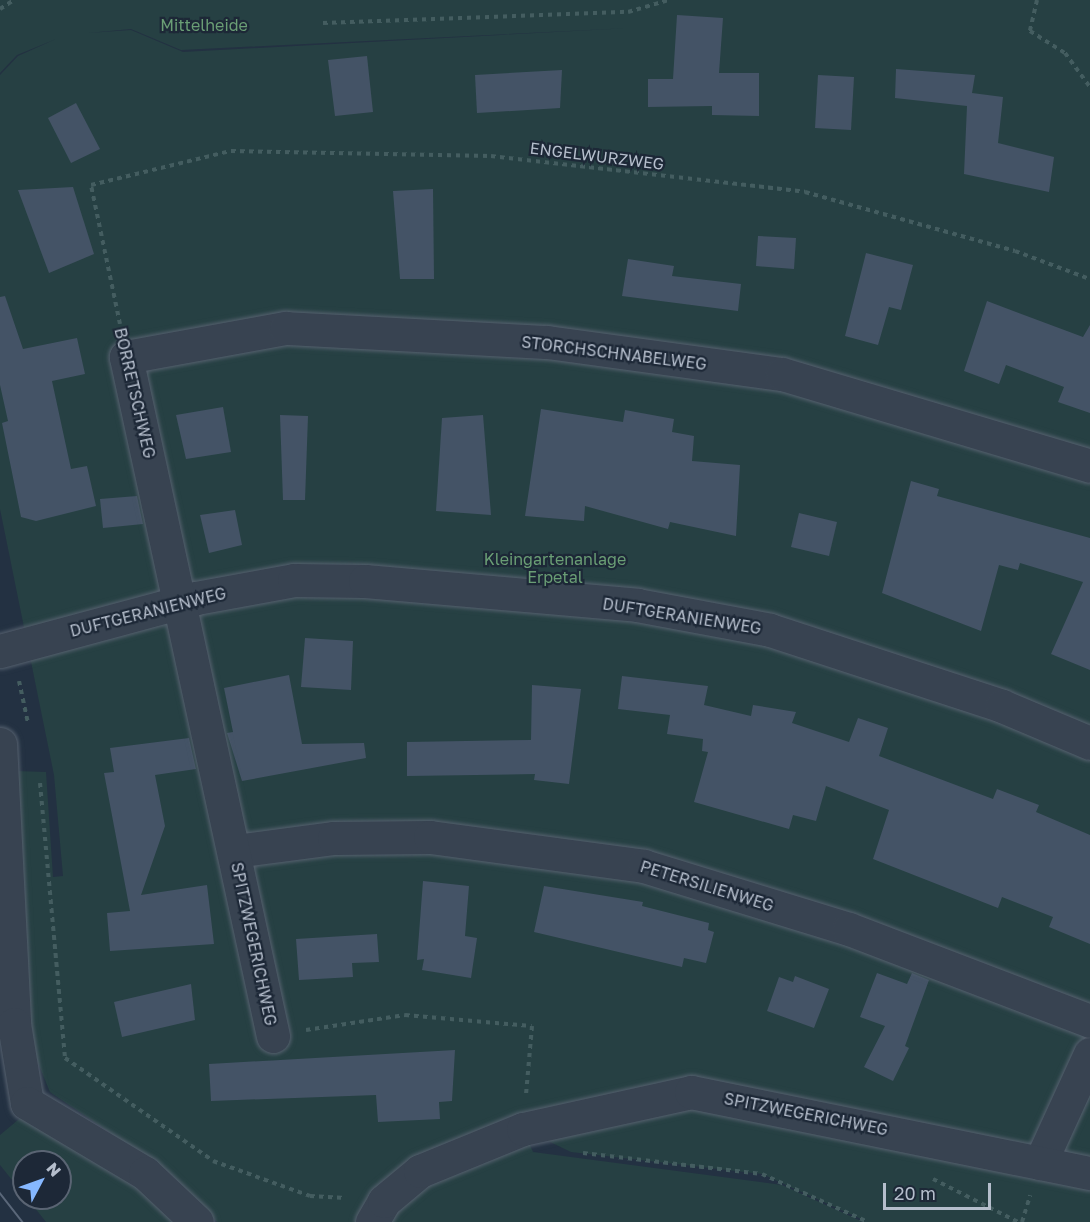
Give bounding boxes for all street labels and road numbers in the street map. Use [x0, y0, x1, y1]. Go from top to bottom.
street label: ENGELWURZWEG [529, 138, 665, 174]
street label: BORRETSCHWEG [111, 326, 159, 460]
street label: STORCHSCHNABELWEG [520, 332, 708, 374]
street label: DUFTGERANIENWEG [68, 583, 228, 641]
street label: DUFTGERANIENWEG [601, 594, 763, 638]
street label: PETERSILIENWEG [638, 857, 776, 915]
street label: SPITZWEGERICHWEG [227, 861, 281, 1027]
street label: SPITZWEGERICHWEG [722, 1089, 890, 1139]

